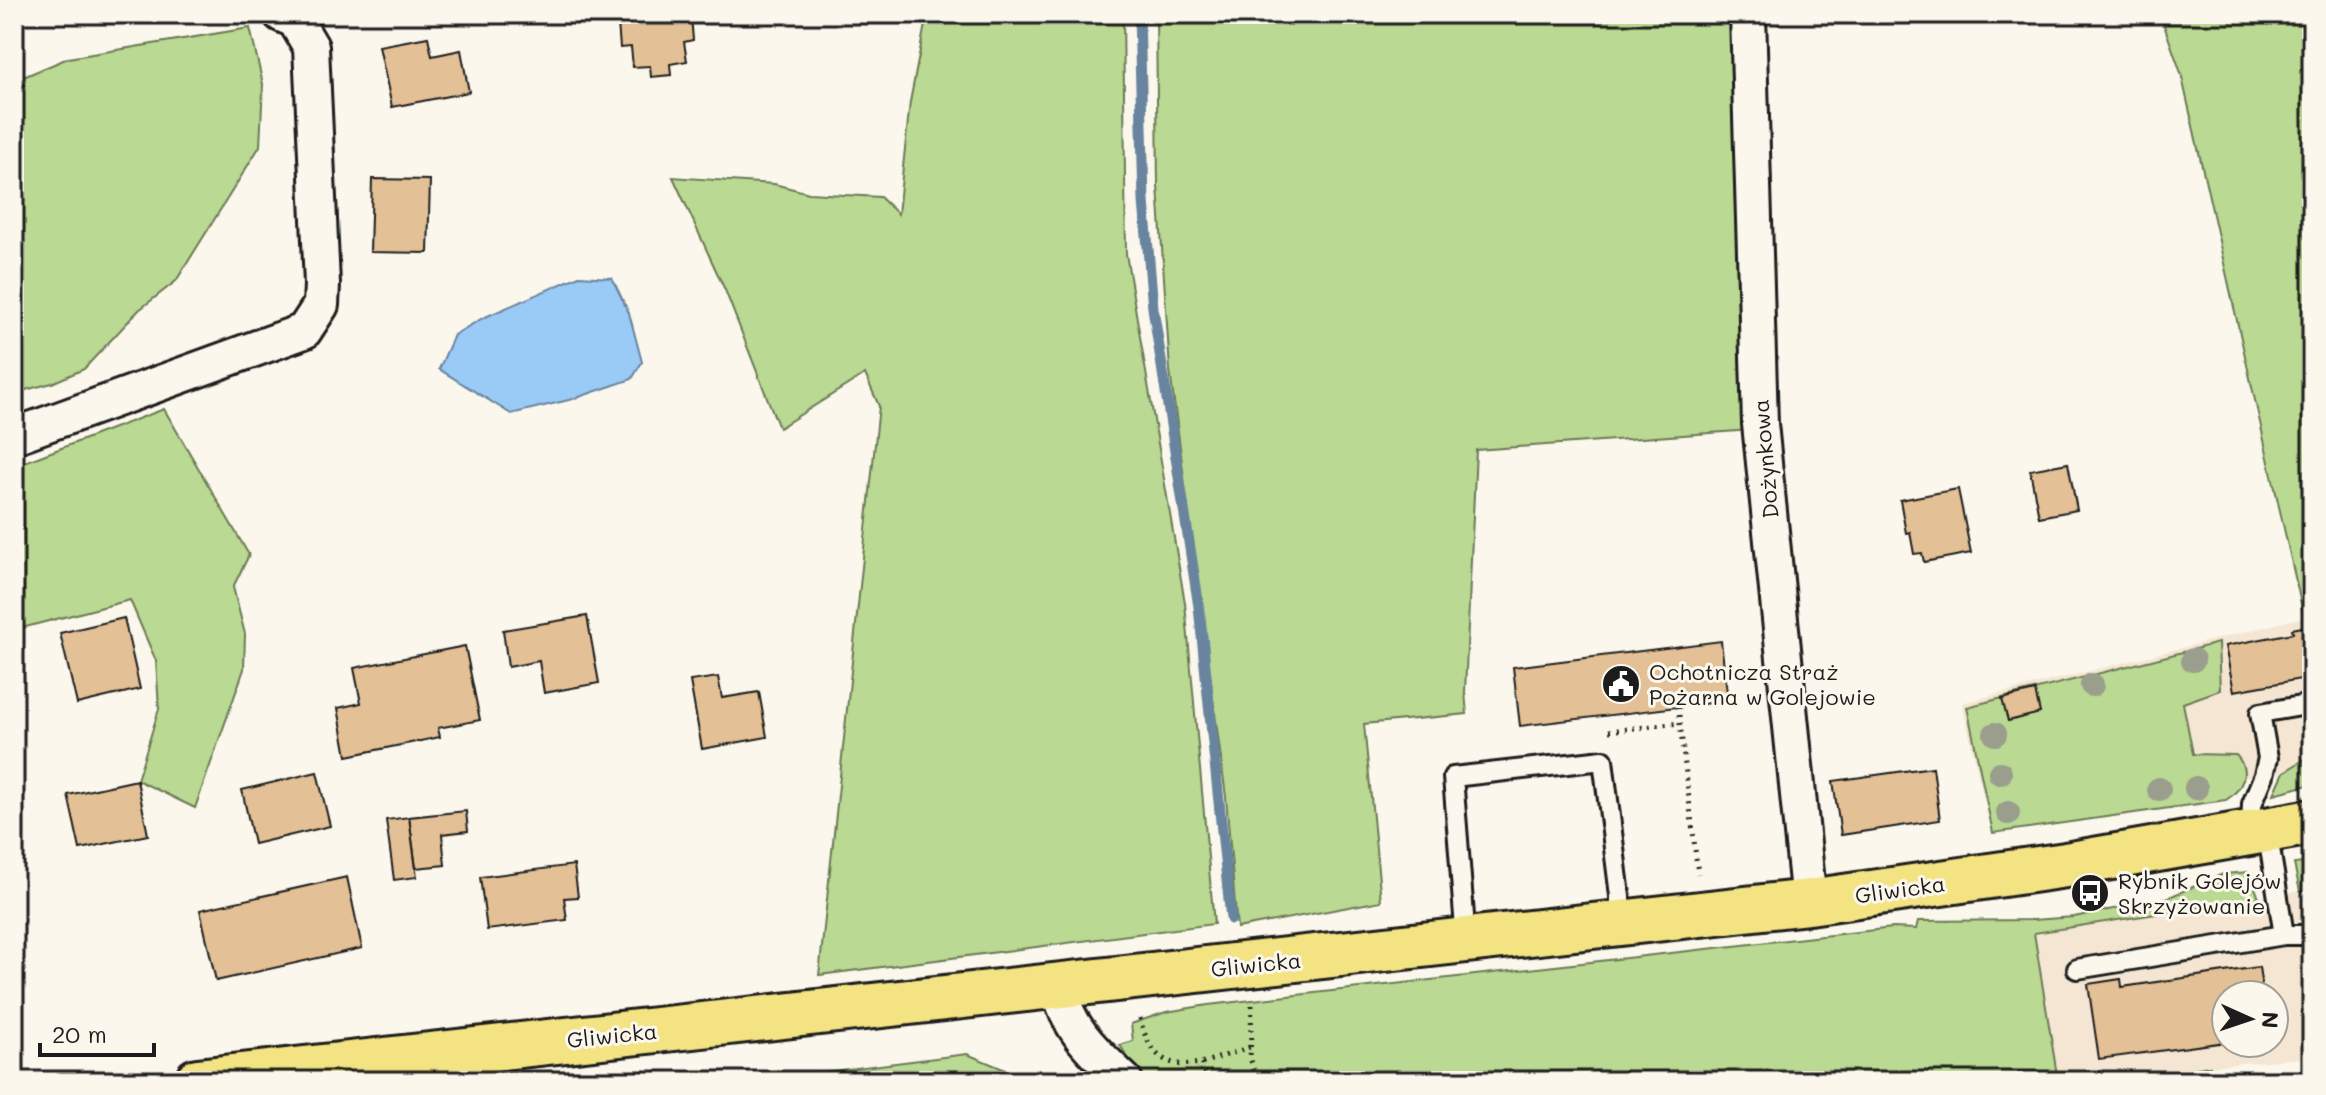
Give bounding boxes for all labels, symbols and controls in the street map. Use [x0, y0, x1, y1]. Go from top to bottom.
street label: Dożynkowa [1745, 398, 1785, 520]
place label: Ochotnicza Straż Pożarna w Golejowie [1649, 657, 1876, 711]
public building icon: Ochotnicza Straż Pożarna w Golejowie [1600, 663, 1642, 705]
place label: Rybnik Golejów Skrzyżowanie [2118, 866, 2281, 920]
street label: Gliwicka [1853, 868, 1947, 910]
bus stop icon: Rybnik Golejów Skrzyżowanie [2069, 872, 2111, 914]
street label: Gliwicka [1209, 945, 1303, 983]
north arrow [2210, 979, 2290, 1059]
scale bar [40, 1007, 154, 1057]
text: N [2256, 1011, 2285, 1029]
street label: Gliwicka [565, 1016, 659, 1054]
text: 20 m [52, 1018, 107, 1049]

